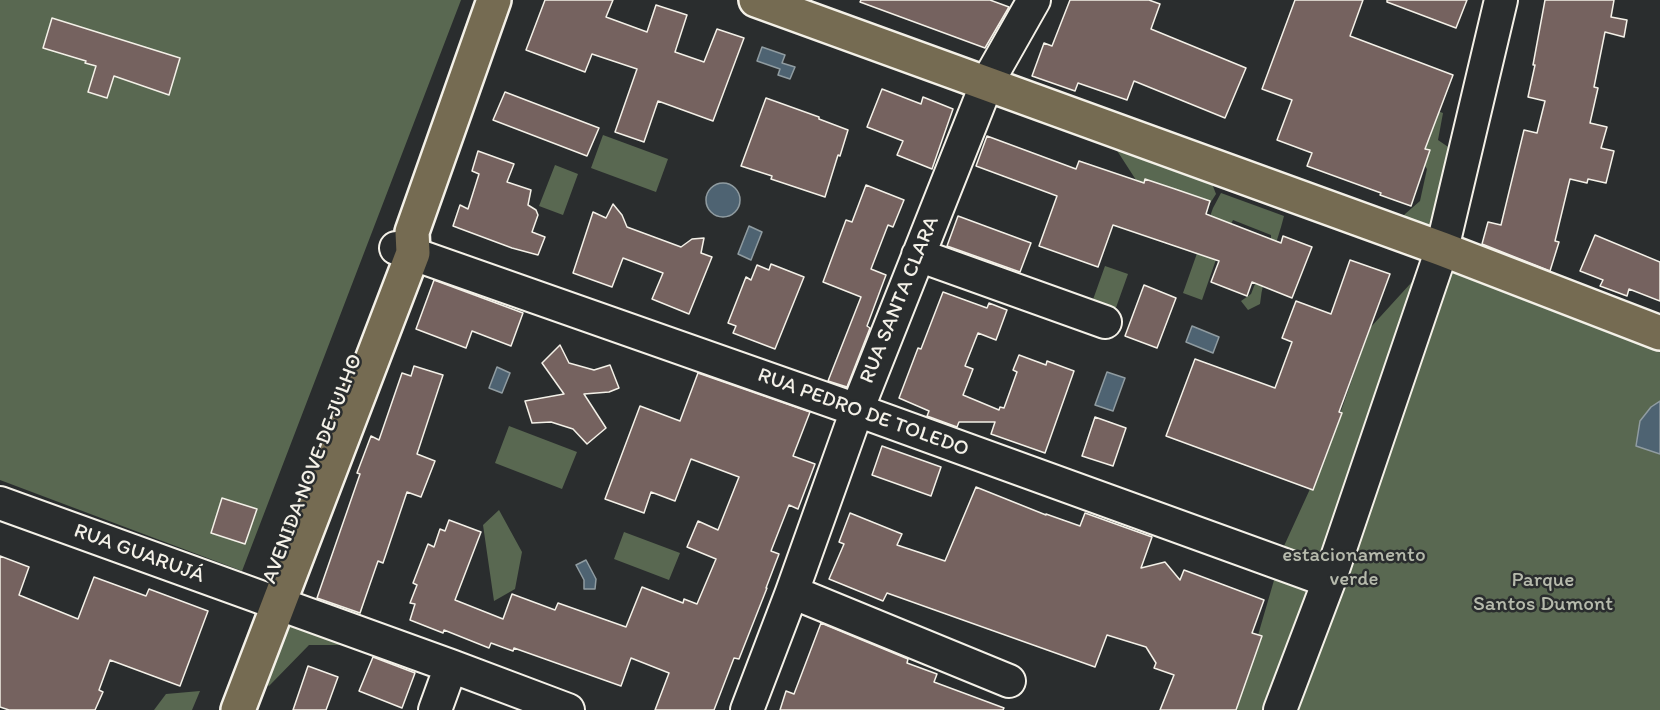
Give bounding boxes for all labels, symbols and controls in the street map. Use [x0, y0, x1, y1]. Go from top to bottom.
street label: RUA SANTA CLARA [855, 213, 945, 387]
street label: AVENIDA NOVE DE JULHO [258, 351, 368, 587]
street label: RUA PEDRO DE TOLEDO [754, 363, 972, 463]
street label: RUA GUARUJÁ [70, 519, 208, 589]
park label: estacionamento verde [1282, 543, 1426, 593]
park label: Parque Santos Dumont [1473, 568, 1613, 618]

